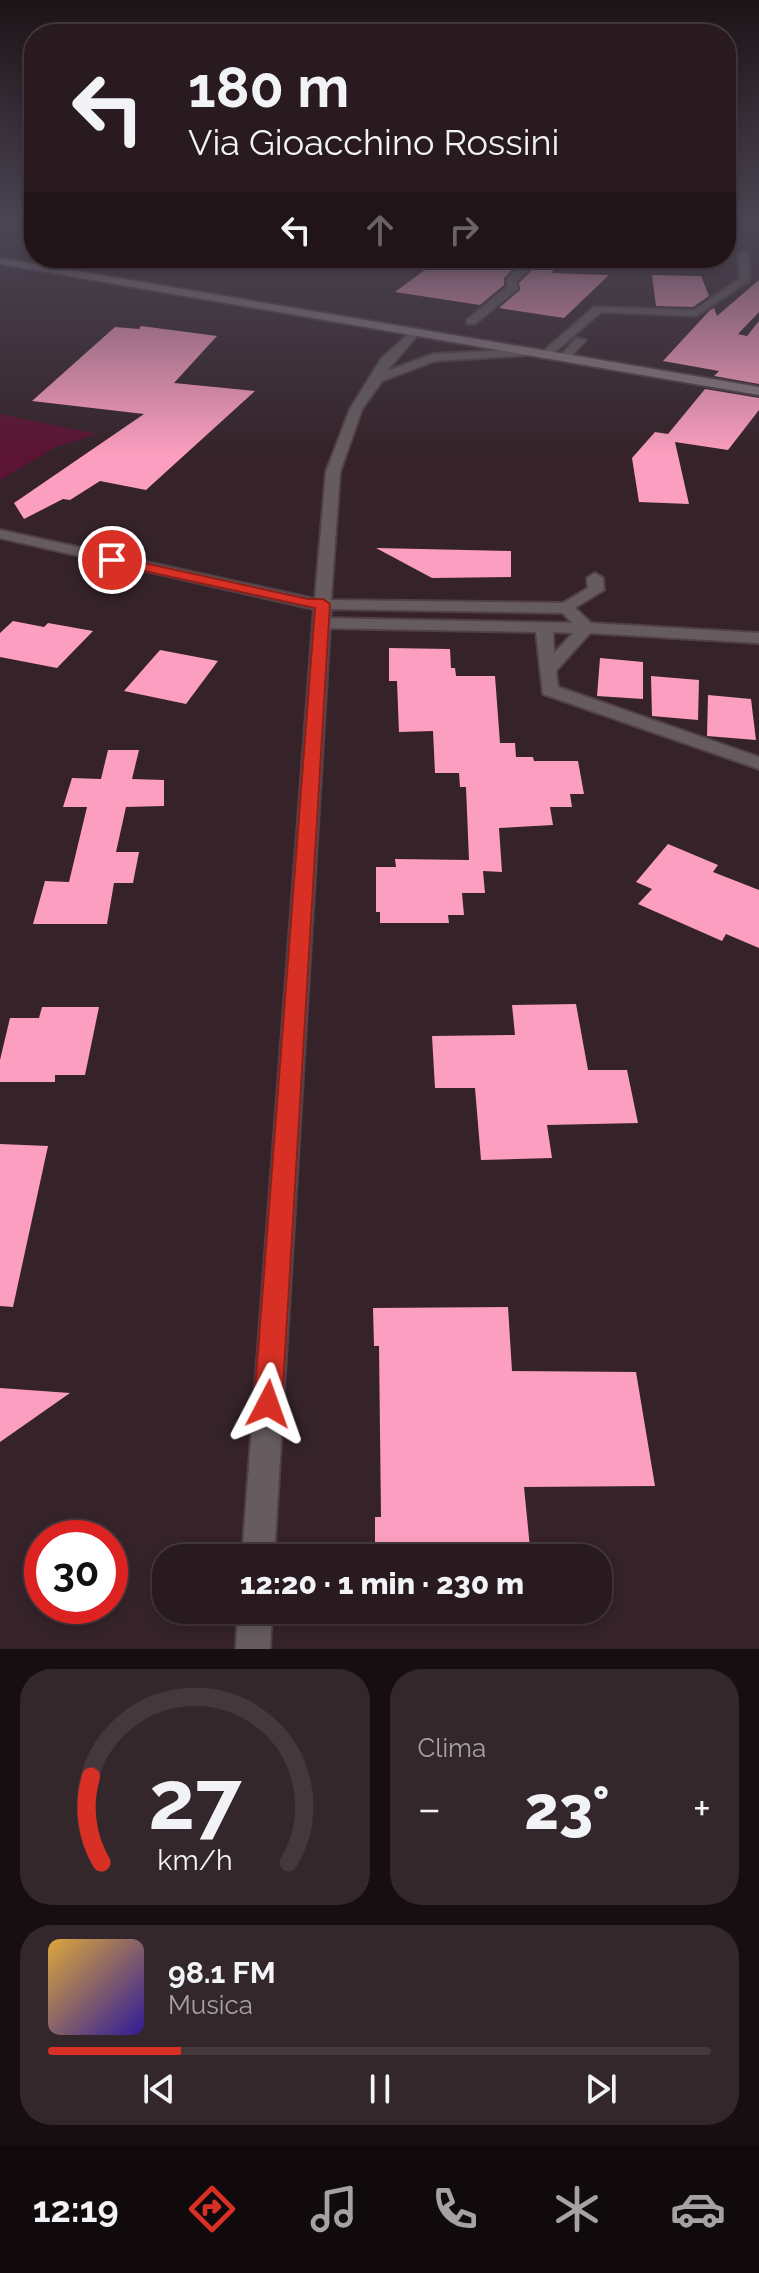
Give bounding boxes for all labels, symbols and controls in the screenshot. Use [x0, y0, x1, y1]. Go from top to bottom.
text: 180 m [188, 54, 349, 120]
icon: left [56, 56, 160, 160]
text: Via Gioacchino Rossini [188, 121, 559, 163]
icon: left [274, 208, 318, 252]
icon: ahead [358, 208, 402, 252]
icon: right [442, 208, 486, 252]
pin [78, 526, 146, 594]
icon: arrive [90, 538, 134, 582]
position arrow [226, 1362, 310, 1446]
speed limit sign: 30 [24, 1520, 128, 1624]
text: 12:20 · 1 min · 230 m [240, 1566, 524, 1601]
text: Clima [418, 1733, 486, 1763]
text: 27 [148, 1751, 242, 1848]
text: 23° [524, 1773, 610, 1843]
text: − [418, 1783, 441, 1834]
text: + [693, 1783, 711, 1834]
text: km/h [157, 1843, 232, 1877]
text: 98.1 FM [168, 1955, 276, 1990]
text: Musica [168, 1990, 253, 2020]
icon: previous [137, 2067, 181, 2111]
icon: pause [358, 2067, 402, 2111]
icon: next [579, 2067, 623, 2111]
icon: directions [184, 2181, 240, 2237]
icon: music [306, 2181, 362, 2237]
icon: phone [427, 2181, 483, 2237]
icon: climate [549, 2181, 605, 2237]
icon: car [670, 2181, 726, 2237]
text: 12:19 [33, 2188, 119, 2230]

